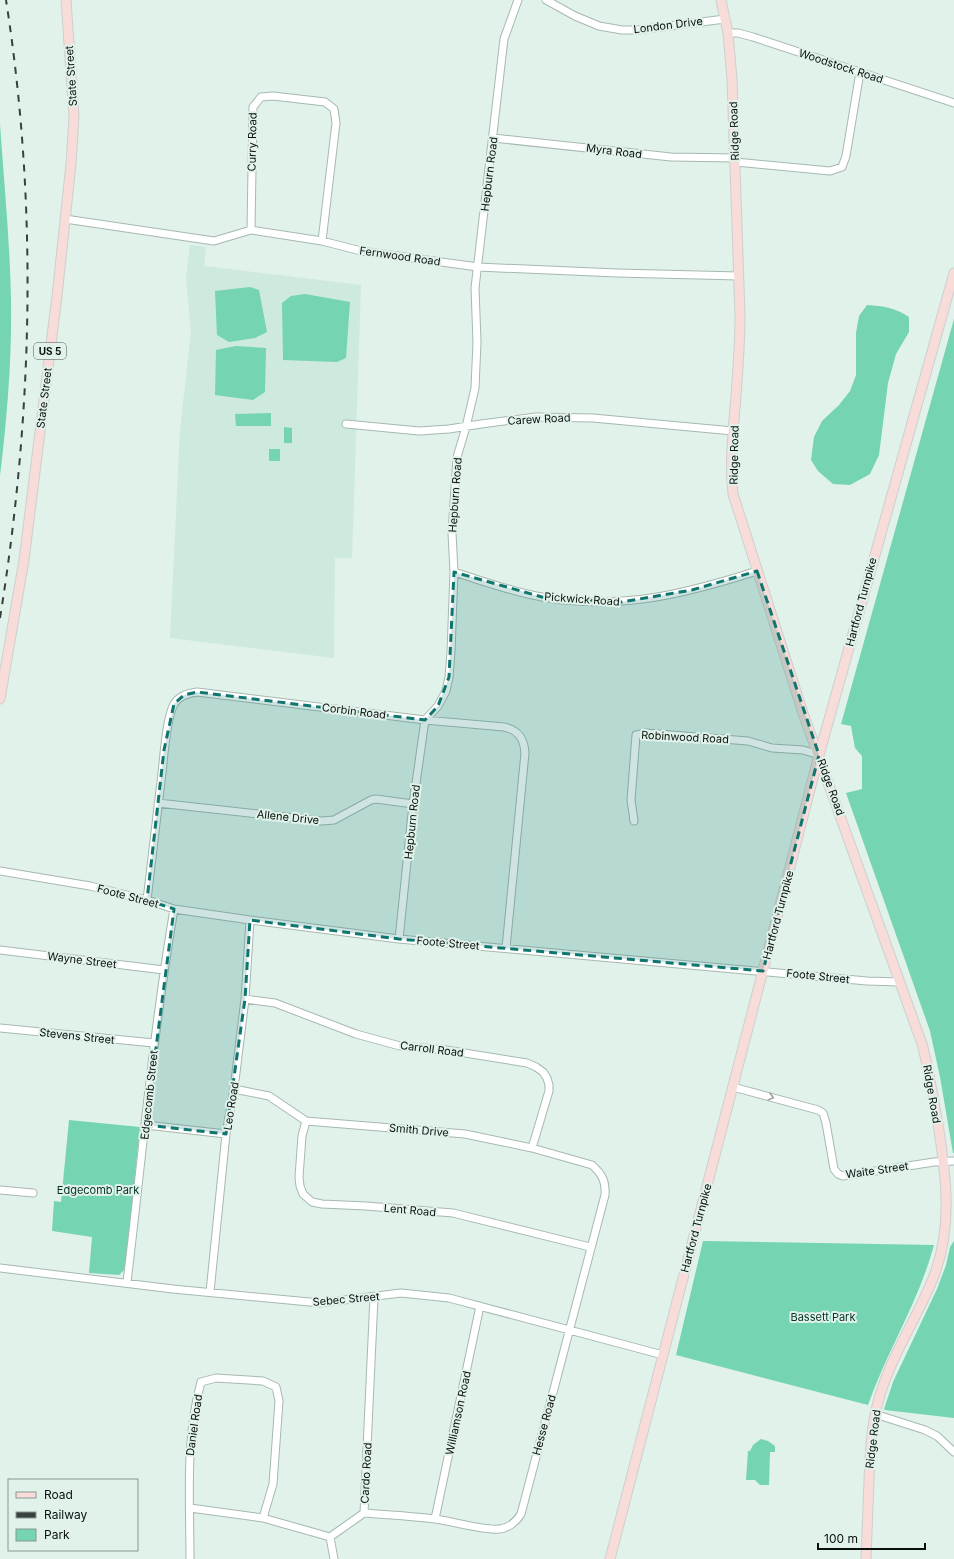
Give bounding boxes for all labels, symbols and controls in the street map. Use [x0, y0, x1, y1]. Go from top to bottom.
street label: London Drive [633, 14, 703, 36]
street label: State Street [62, 45, 80, 107]
street label: Woodstock Road [797, 46, 885, 86]
street label: Ridge Road [726, 101, 742, 161]
street label: Curry Road [244, 112, 260, 172]
street label: Hepburn Road [477, 136, 501, 212]
street label: Myra Road [585, 141, 643, 161]
street label: Fernwood Road [359, 243, 441, 269]
road number: US 5 [34, 343, 66, 359]
street label: State Street [33, 367, 55, 429]
street label: Carew Road [507, 410, 571, 428]
street label: Ridge Road [726, 425, 742, 485]
street label: Hepburn Road [445, 457, 465, 533]
street label: Hartford Turnpike [842, 556, 880, 648]
street label: Pickwick Road [544, 589, 620, 609]
street label: Corbin Road [321, 700, 387, 722]
street label: Robinwood Road [641, 728, 729, 746]
street label: Ridge Road [814, 757, 848, 817]
street label: Hepburn Road [401, 784, 423, 860]
street label: Allene Drive [256, 807, 320, 827]
street label: Hartford Turnpike [759, 869, 797, 961]
street label: Foote Street [96, 881, 161, 911]
street label: Foote Street [416, 933, 481, 953]
street label: Wayne Street [47, 949, 118, 971]
street label: Foote Street [786, 966, 851, 986]
street label: Stevens Street [39, 1025, 116, 1047]
street label: Carroll Road [399, 1038, 465, 1060]
street label: Edgecomb Street [137, 1049, 161, 1140]
street label: Ridge Road [920, 1064, 944, 1124]
street label: Leo Road [220, 1081, 242, 1131]
one-way arrow [767, 1092, 774, 1101]
street label: Smith Drive [389, 1120, 449, 1140]
street label: Waite Street [845, 1159, 910, 1181]
street label: Hartford Turnpike [677, 1182, 715, 1274]
park label: Edgecomb Park [57, 1183, 139, 1197]
street label: Lent Road [383, 1201, 437, 1219]
street label: Sebec Street [312, 1289, 380, 1309]
park label: Bassett Park [791, 1310, 855, 1324]
street label: Williamson Road [442, 1370, 474, 1456]
street label: Daniel Road [183, 1393, 205, 1457]
street label: Hesse Road [529, 1393, 559, 1457]
street label: Ridge Road [862, 1409, 884, 1469]
street label: Cardo Road [357, 1442, 375, 1504]
legend [8, 1479, 138, 1551]
text: Road [44, 1487, 73, 1502]
text: Railway [44, 1507, 88, 1522]
scale bar [818, 1525, 925, 1551]
text: Park [44, 1527, 70, 1542]
text: 100 m [824, 1531, 858, 1546]

